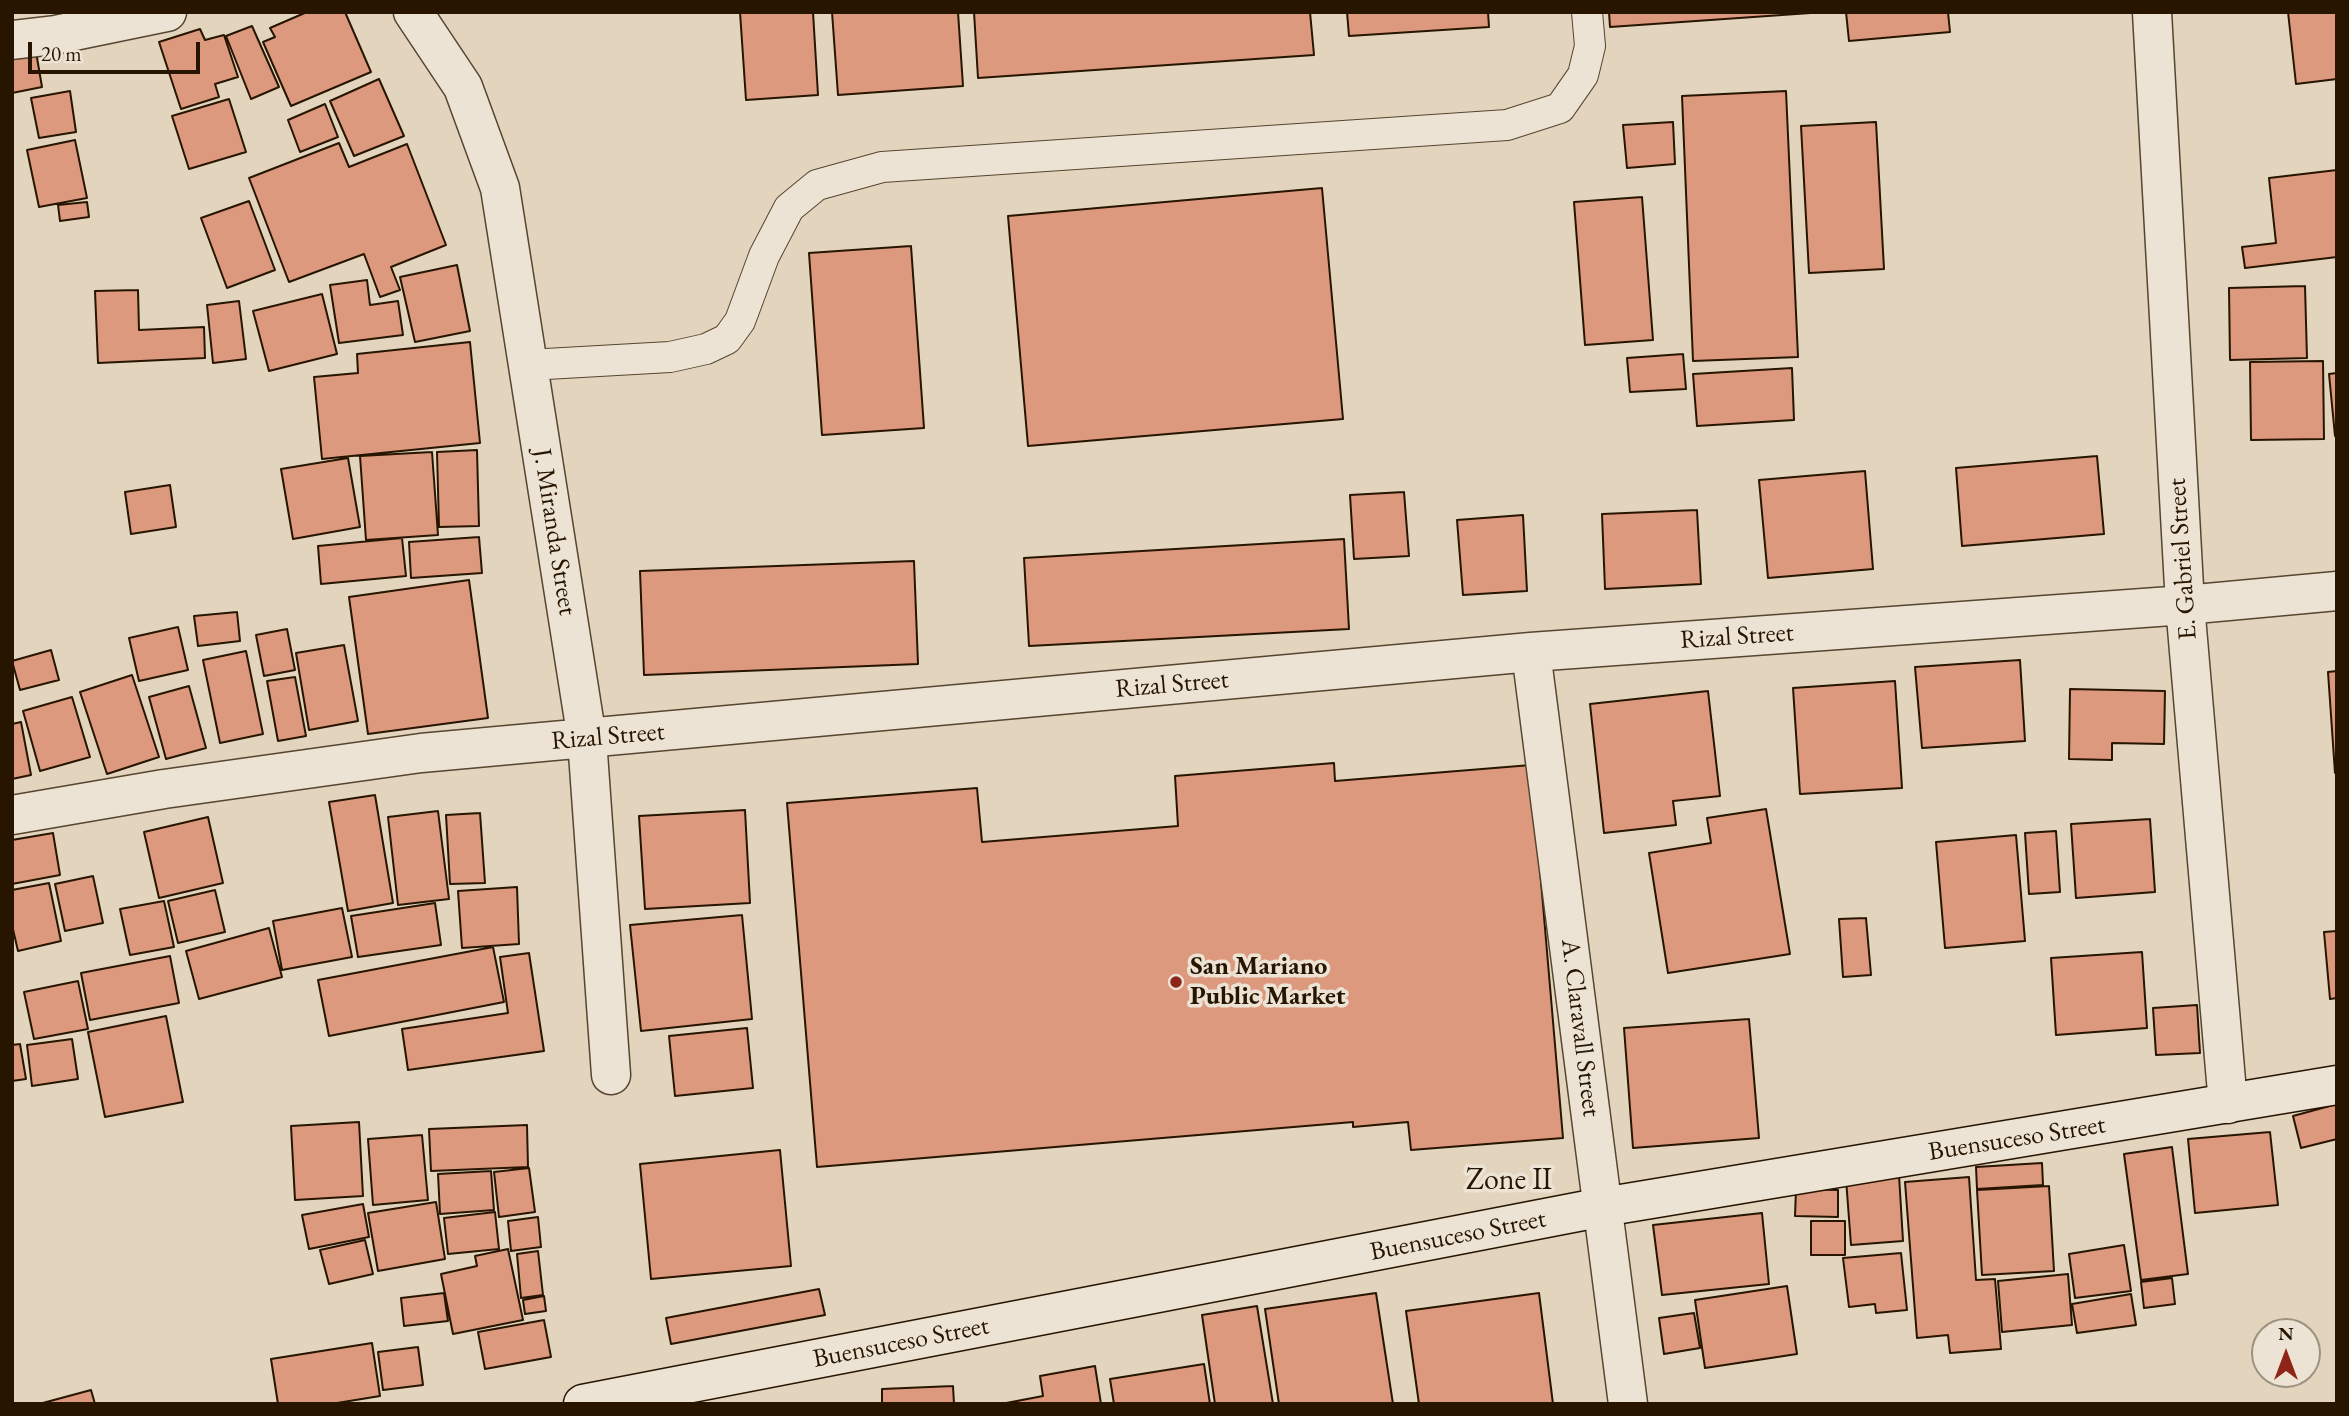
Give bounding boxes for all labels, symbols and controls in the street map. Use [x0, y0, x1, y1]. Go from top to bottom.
scale bar [32, 28, 203, 72]
text: 20 m [41, 40, 82, 67]
street label: J. Miranda Street [525, 446, 583, 618]
street label: E. Gabriel Street [2162, 477, 2204, 641]
street label: Rizal Street [1679, 617, 1795, 657]
street label: Rizal Street [1114, 665, 1230, 705]
street label: Rizal Street [550, 717, 666, 757]
street label: A. Claravall Street [1554, 937, 1606, 1119]
place label: San Mariano Public Market [1190, 951, 1345, 1012]
marker: San Mariano Public Market [1168, 974, 1184, 990]
street label: Buensuceso Street [1926, 1110, 2108, 1168]
district label: Zone Ⅱ [1466, 1163, 1552, 1199]
street label: Buensuceso Street [1367, 1204, 1549, 1268]
street label: Buensuceso Street [810, 1311, 992, 1375]
north arrow [2251, 1318, 2321, 1388]
text: N [2278, 1321, 2294, 1346]

